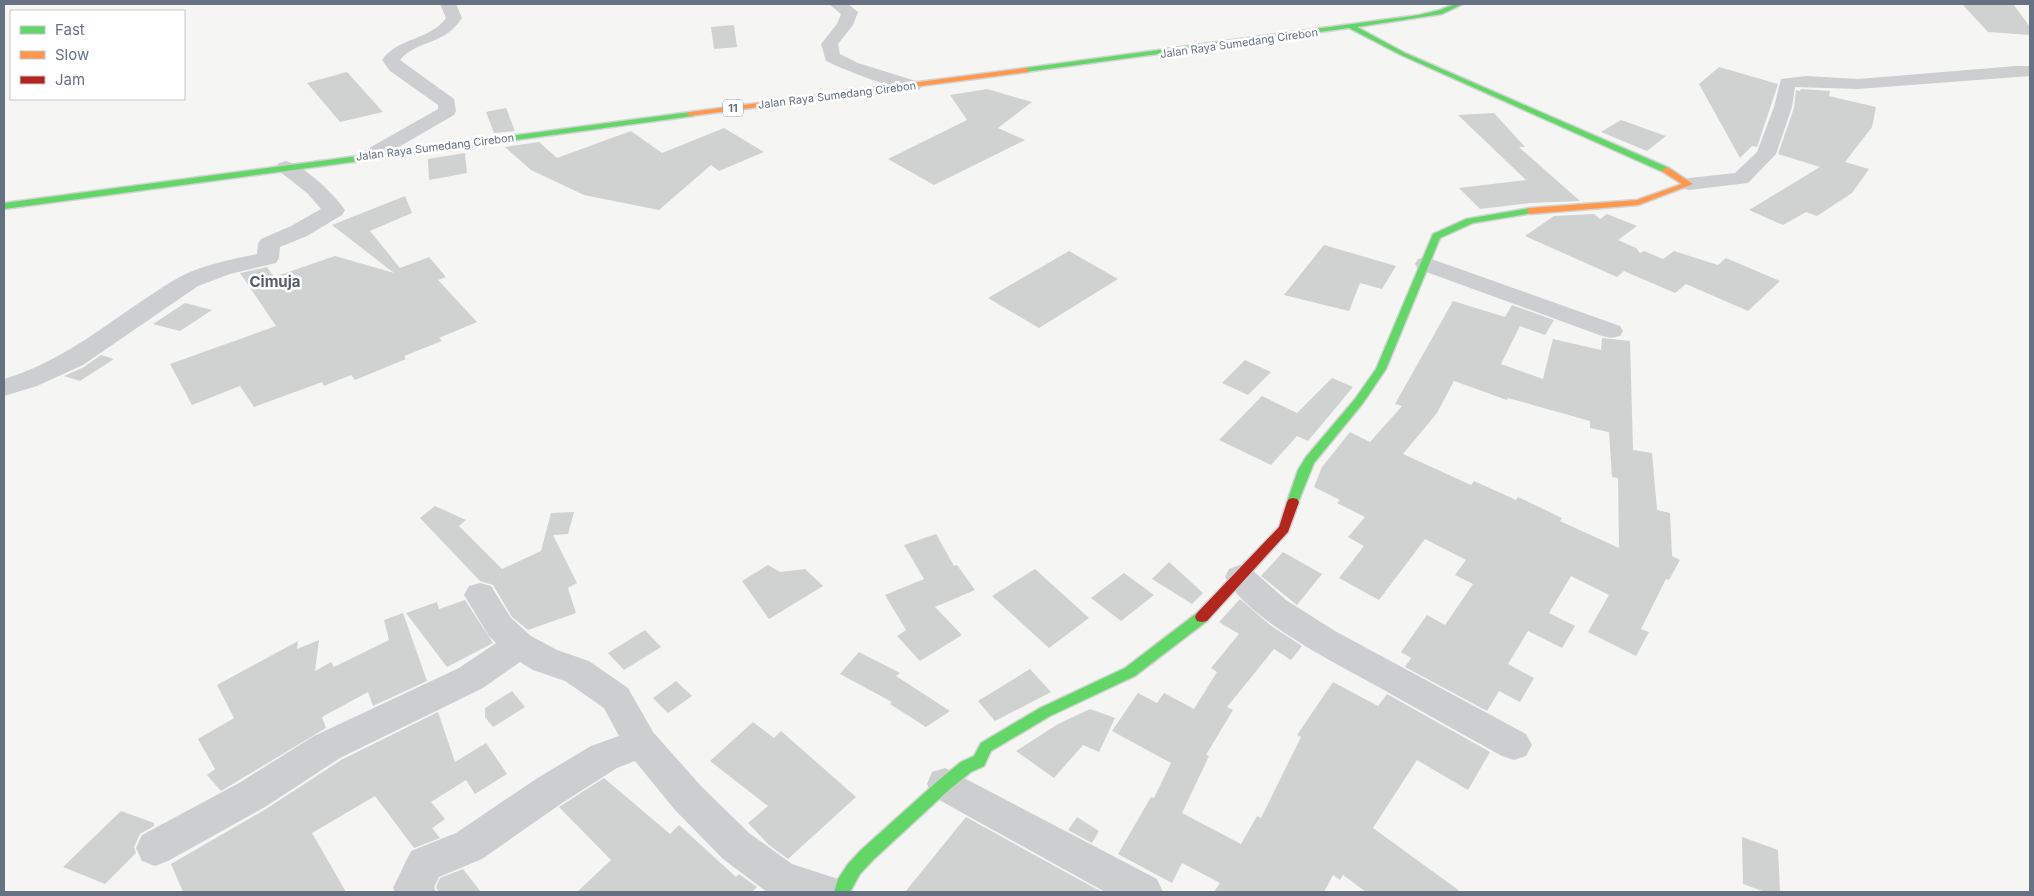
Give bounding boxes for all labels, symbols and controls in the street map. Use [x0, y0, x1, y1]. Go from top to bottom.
legend [10, 10, 185, 100]
text: Fast [55, 20, 85, 39]
street label: Jalan Raya Sumedang Cirebon [1159, 25, 1319, 61]
text: Slow [55, 45, 89, 64]
text: Jam [55, 70, 85, 89]
street label: Jalan Raya Sumedang Cirebon [757, 78, 917, 112]
road number: 11 [723, 100, 743, 116]
street label: Jalan Raya Sumedang Cirebon [355, 130, 515, 164]
district label: Cimuja [250, 272, 300, 291]

